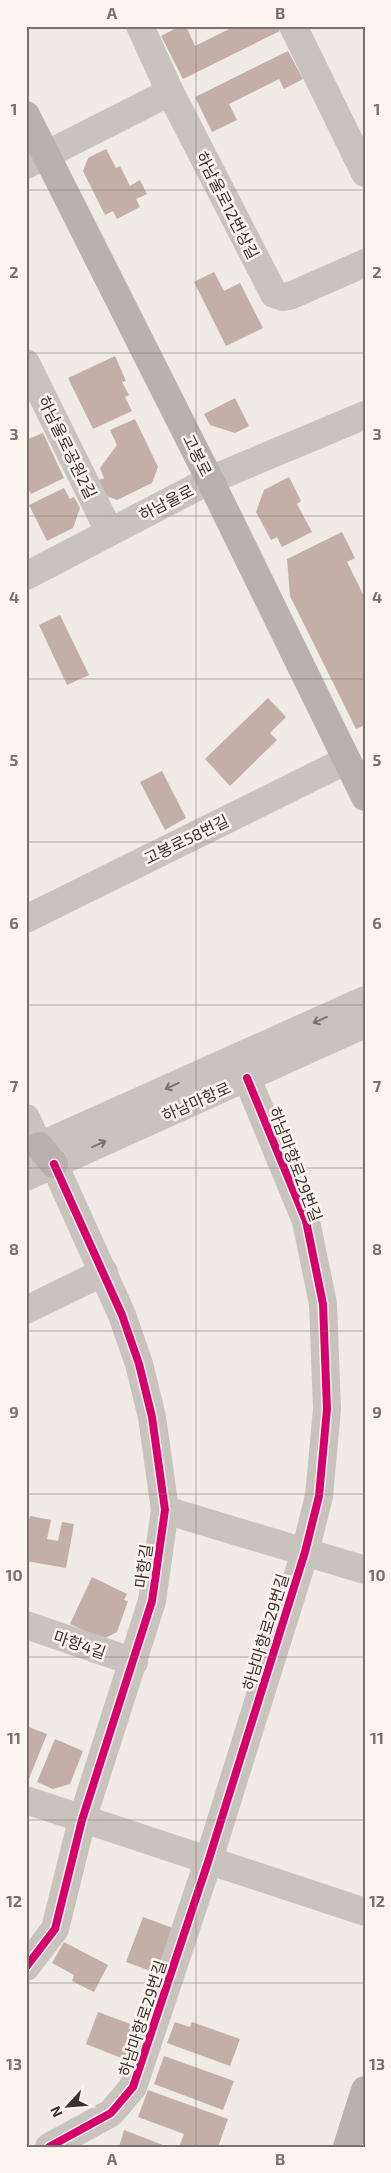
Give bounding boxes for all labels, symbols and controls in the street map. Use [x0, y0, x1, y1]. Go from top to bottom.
text: A [107, 3, 118, 22]
text: B [275, 3, 285, 22]
text: 1 [11, 99, 17, 118]
text: 1 [374, 99, 380, 118]
street label: 하남울로12번상길 [193, 148, 263, 262]
text: 2 [9, 262, 19, 281]
text: 2 [372, 262, 382, 281]
street label: 하남울로공원2길 [35, 392, 101, 502]
text: 3 [9, 424, 19, 443]
text: 3 [372, 424, 382, 443]
street label: 고봉로 [180, 431, 217, 479]
street label: 하남울로 [135, 480, 197, 524]
text: 4 [9, 587, 19, 606]
text: 4 [372, 587, 382, 606]
text: 5 [10, 750, 19, 769]
text: 5 [373, 750, 382, 769]
street label: 고봉로58번길 [141, 810, 231, 868]
text: 6 [9, 913, 19, 932]
text: 6 [372, 913, 382, 932]
one-way arrow [313, 1015, 328, 1025]
text: 7 [10, 1076, 19, 1095]
text: 7 [373, 1076, 382, 1095]
street label: 하남마항로 [159, 1077, 234, 1125]
one-way arrow [165, 1082, 180, 1092]
street label: 하남마항로29번길 [265, 1104, 327, 1224]
one-way arrow [91, 1139, 106, 1148]
text: 8 [9, 1239, 19, 1258]
text: 8 [372, 1239, 382, 1258]
text: 9 [9, 1402, 19, 1421]
text: 9 [372, 1402, 382, 1421]
street label: 마항길 [131, 1543, 155, 1589]
text: 10 [5, 1565, 23, 1584]
text: 10 [368, 1565, 386, 1584]
street label: 하남마항로29번길 [238, 1571, 292, 1693]
street label: 마항4길 [51, 1626, 109, 1662]
text: 11 [7, 1728, 21, 1747]
text: 11 [370, 1728, 384, 1747]
text: 12 [6, 1891, 22, 1910]
text: 12 [369, 1891, 385, 1910]
street label: 하남마항로29번길 [114, 1957, 170, 2079]
text: 13 [6, 2054, 22, 2073]
text: 13 [369, 2054, 385, 2073]
north arrow [42, 2080, 92, 2130]
text: N [46, 2104, 66, 2120]
text: A [107, 2149, 118, 2168]
text: B [275, 2149, 285, 2168]

